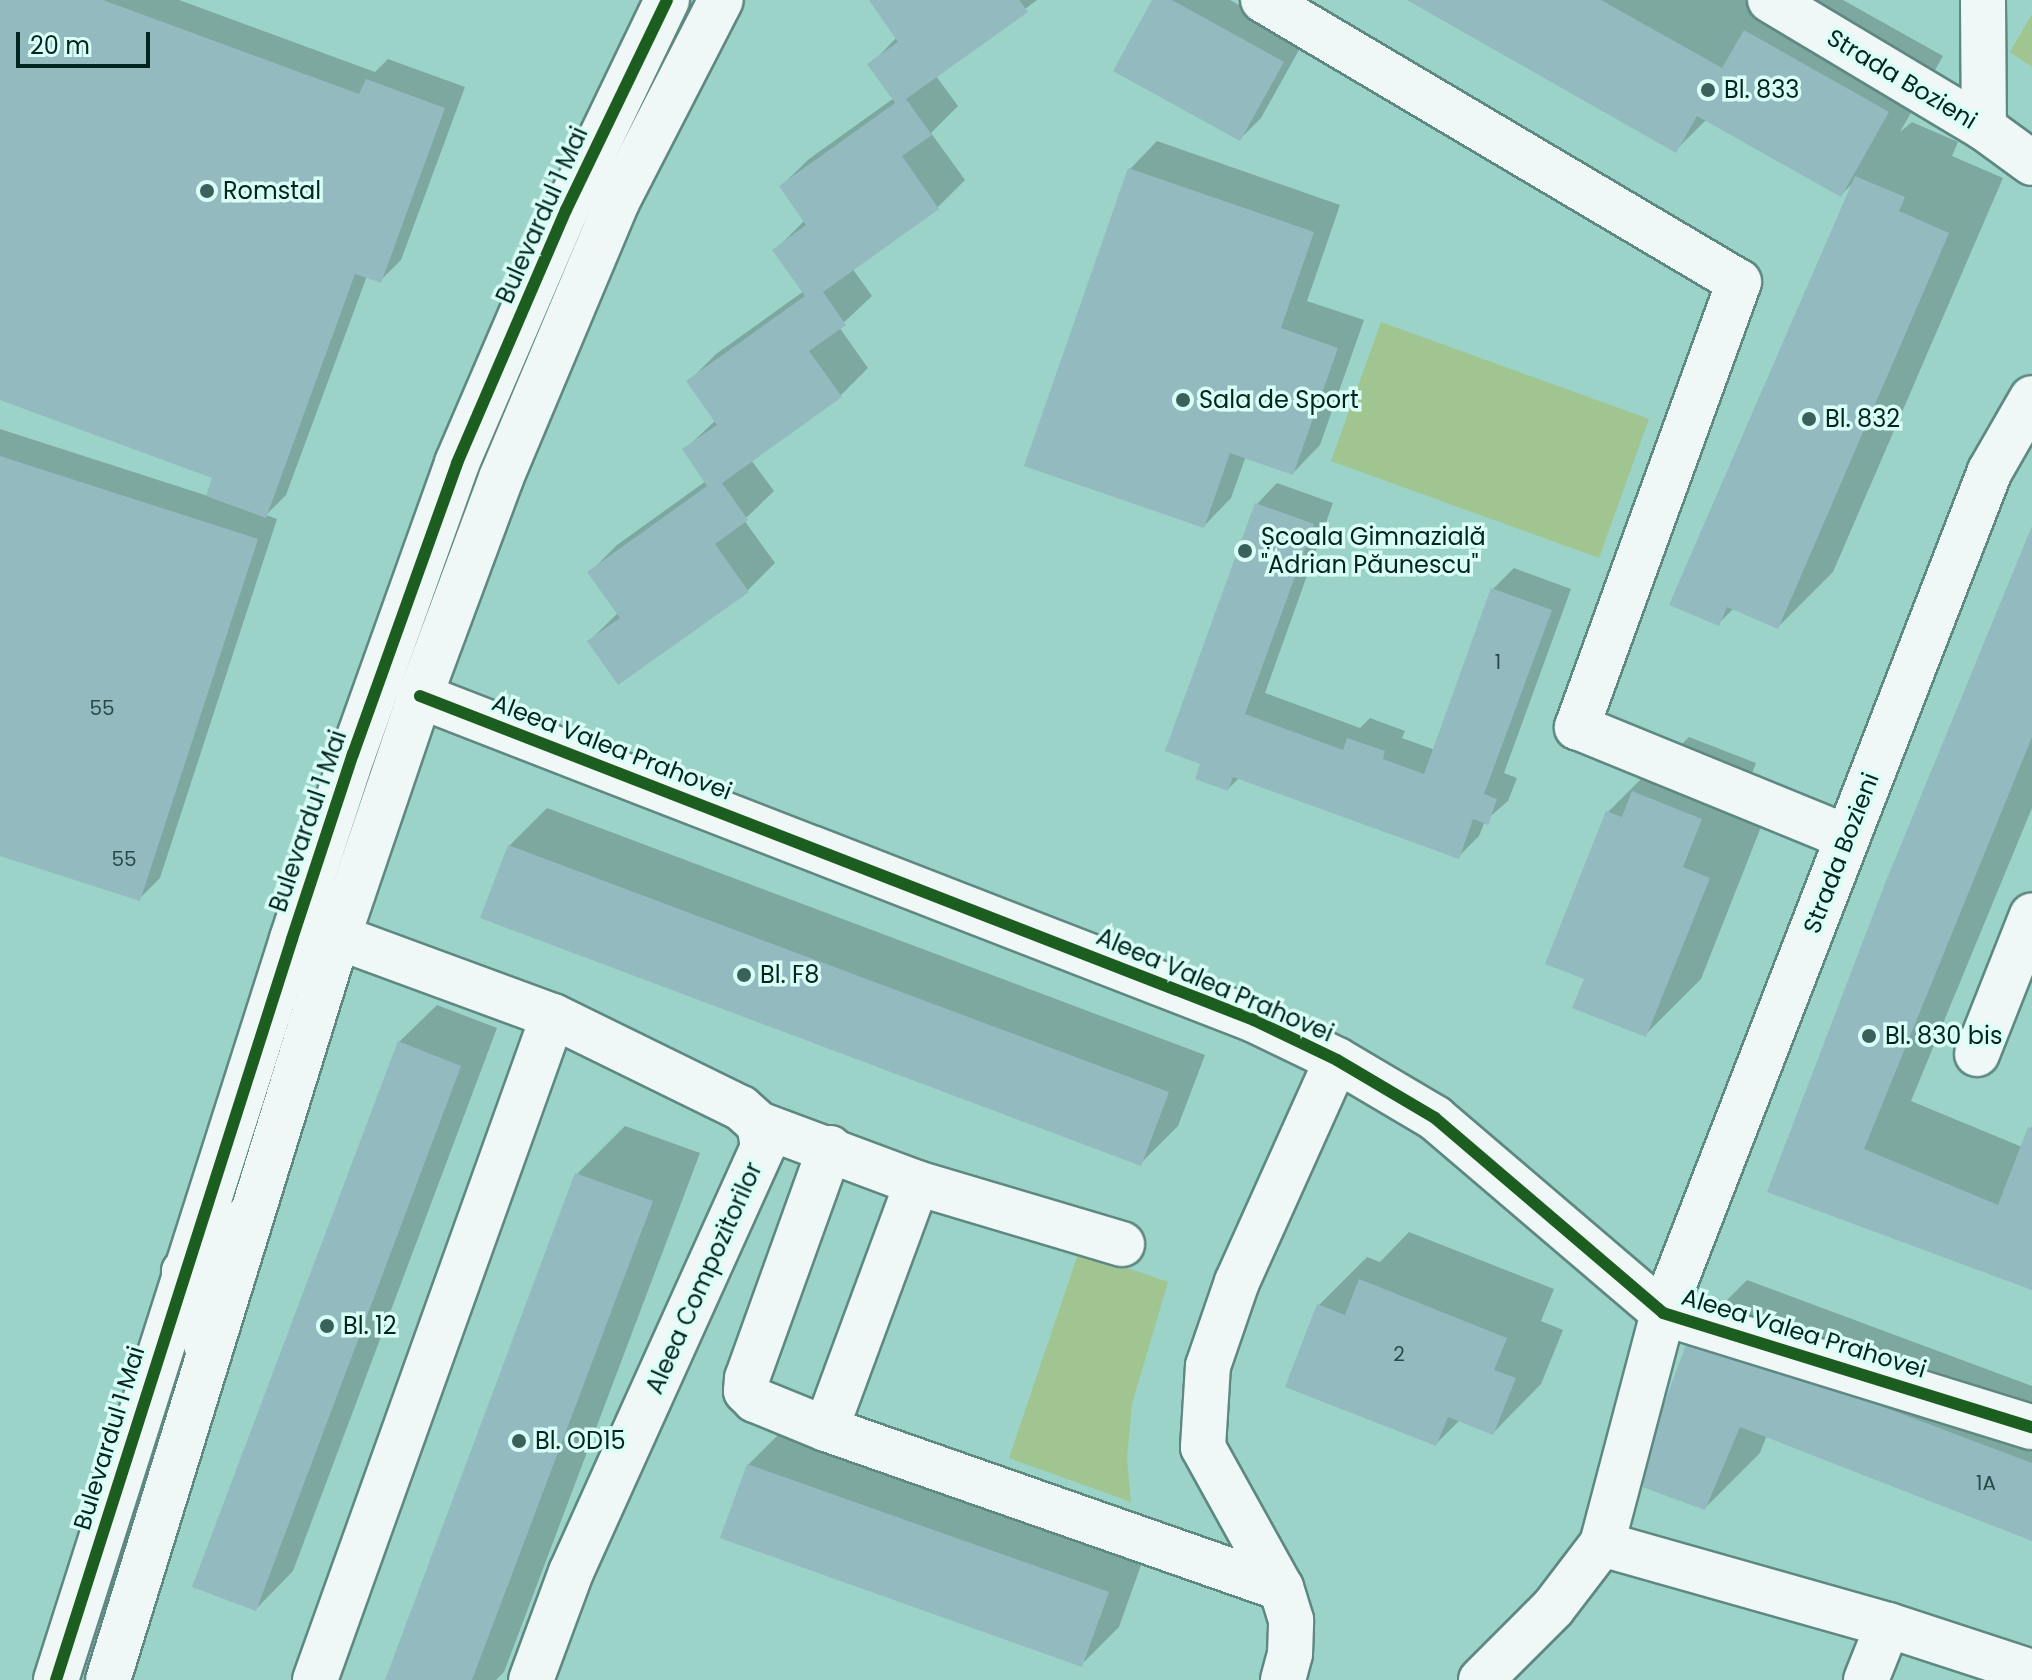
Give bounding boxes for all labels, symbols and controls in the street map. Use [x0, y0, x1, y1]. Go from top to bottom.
scale bar [20, 16, 154, 66]
street label: Strada Bozieni [1822, 23, 1982, 135]
text: 20 m [30, 29, 90, 62]
place label: Bl. 833 [1724, 76, 1799, 104]
marker: Bl. 833 [1699, 81, 1717, 99]
street label: Bulevardul 1 Mai [490, 122, 594, 308]
place label: Romstal [223, 177, 321, 205]
marker: Romstal [198, 182, 216, 200]
place label: Sala de Sport [1199, 386, 1359, 414]
marker: Sala de Sport [1174, 391, 1192, 409]
place label: Bl. 832 [1825, 405, 1900, 433]
marker: Bl. 832 [1800, 410, 1818, 428]
place label: Școala Gimnazială "Adrian Păunescu" [1261, 523, 1486, 579]
marker: Școala Gimnazială "Adrian Păunescu" [1236, 542, 1254, 560]
house number: 1 [1495, 650, 1501, 674]
street label: Aleea Valea Prahovei [488, 688, 736, 806]
house number: 55 [89, 696, 115, 720]
street label: Bulevardul 1 Mai [263, 726, 353, 916]
street label: Strada Bozieni [1797, 769, 1885, 937]
house number: 55 [111, 847, 137, 871]
street label: Aleea Valea Prahovei [1092, 922, 1338, 1048]
place label: Bl. F8 [760, 961, 819, 989]
marker: Bl. F8 [735, 966, 753, 984]
place label: Bl. 830 bis [1885, 1022, 2002, 1050]
marker: Bl. 830 bis [1860, 1027, 1878, 1045]
street label: Aleea Compozitorilor [640, 1158, 768, 1398]
street label: Aleea Valea Prahovei [1678, 1282, 1930, 1384]
place label: Bl. 12 [343, 1312, 397, 1340]
marker: Bl. 12 [318, 1317, 336, 1335]
house number: 2 [1393, 1342, 1405, 1366]
street label: Bulevardul 1 Mai [67, 1343, 151, 1533]
place label: Bl. OD15 [535, 1427, 626, 1455]
marker: Bl. OD15 [510, 1432, 528, 1450]
house number: 1A [1976, 1471, 1996, 1495]

